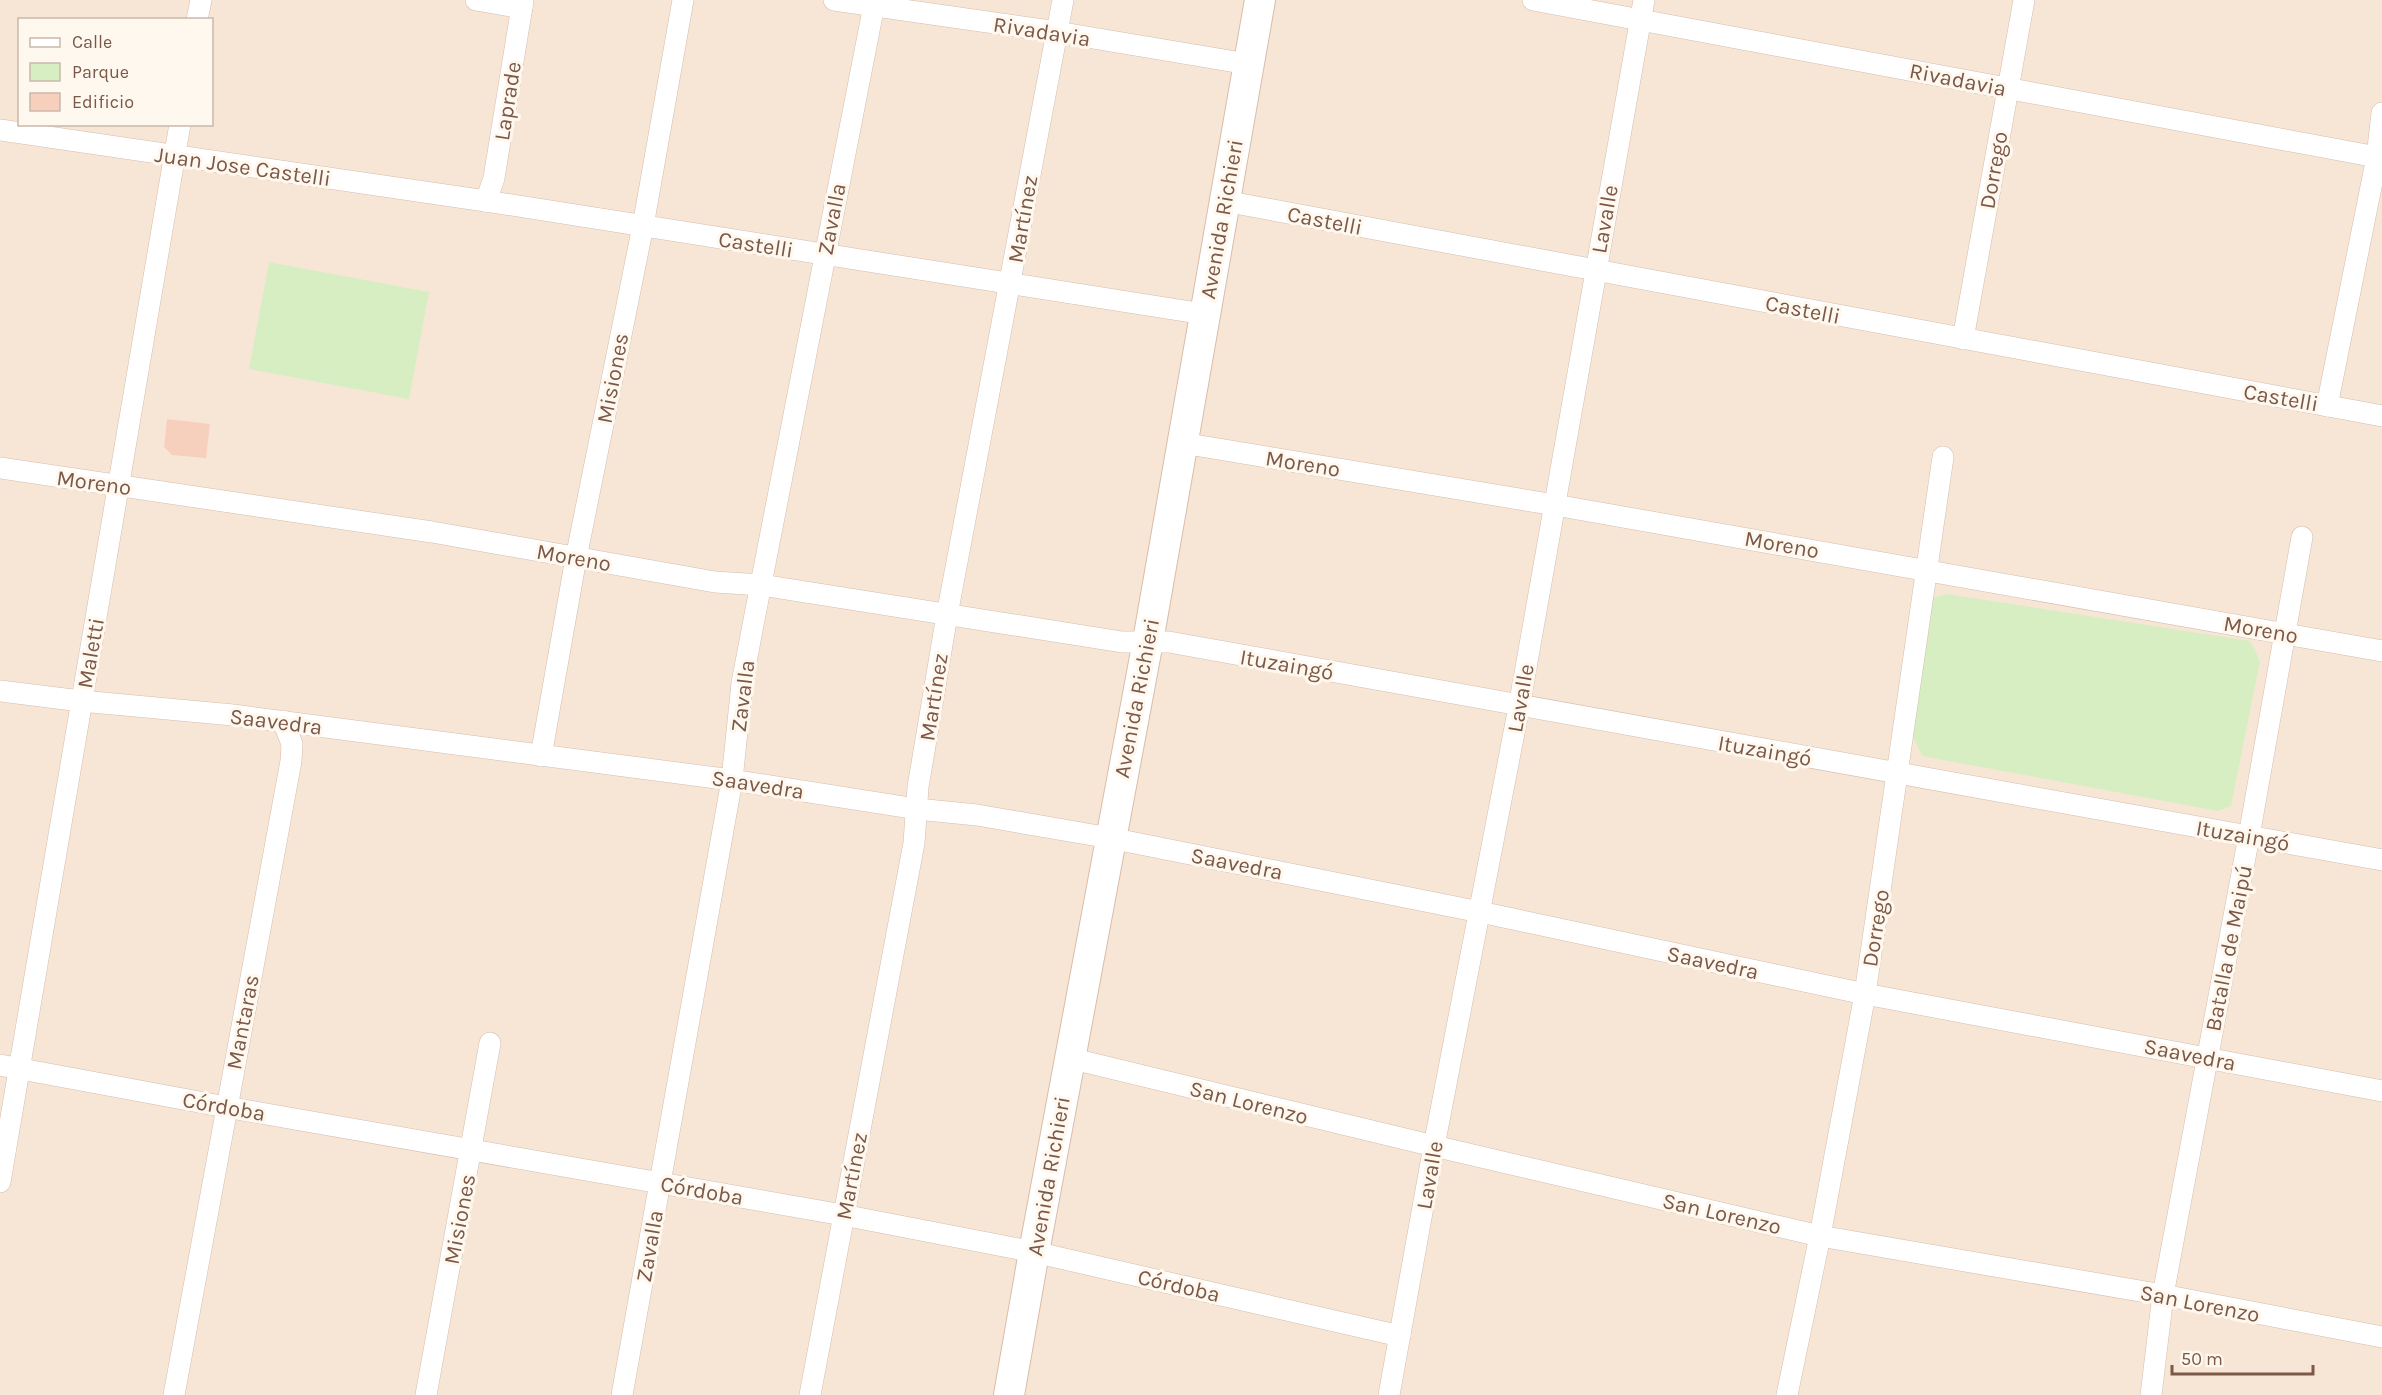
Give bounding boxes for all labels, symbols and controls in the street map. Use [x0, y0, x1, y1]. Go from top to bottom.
street label: Rivadavia [991, 11, 1092, 52]
legend [18, 18, 213, 126]
text: Calle [72, 31, 112, 53]
street label: Rivadavia [1907, 58, 2008, 102]
street label: Laprade [489, 60, 527, 143]
text: Parque [72, 61, 129, 83]
text: Edificio [72, 91, 134, 113]
street label: Dorrego [1974, 129, 2014, 211]
street label: Avenida Richieri [1195, 137, 1249, 301]
street label: Juan Jose Castelli [153, 142, 333, 192]
street label: Martínez [1002, 173, 1043, 265]
street label: Zavalla [812, 181, 852, 257]
street label: Lavalle [1586, 183, 1624, 255]
street label: Castelli [1285, 201, 1364, 241]
street label: Castelli [716, 226, 795, 264]
street label: Castelli [1763, 290, 1842, 330]
street label: Misiones [591, 331, 634, 426]
street label: Castelli [2241, 379, 2320, 417]
street label: Moreno [1264, 445, 1342, 483]
street label: Moreno [55, 465, 133, 501]
street label: Moreno [1743, 526, 1821, 564]
street label: Moreno [535, 539, 613, 577]
street label: Moreno [2222, 611, 2300, 649]
street label: Maletti [72, 616, 110, 691]
street label: Avenida Richieri [1109, 616, 1165, 780]
street label: Ituzaingó [1238, 644, 1336, 686]
street label: Martínez [914, 651, 954, 743]
street label: Zavalla [726, 658, 760, 734]
street label: Lavalle [1502, 662, 1540, 734]
street label: Saavedra [228, 703, 324, 741]
street label: Ituzaingó [1716, 730, 1814, 772]
street label: Saavedra [710, 765, 806, 805]
street label: Ituzaingó [2194, 815, 2292, 857]
street label: Saavedra [1189, 842, 1285, 886]
street label: Batalla de Maipú [2200, 863, 2258, 1034]
street label: Dorrego [1857, 888, 1895, 969]
street label: Saavedra [1665, 941, 1761, 985]
street label: Mantaras [221, 973, 265, 1072]
street label: Saavedra [2142, 1033, 2238, 1077]
street label: San Lorenzo [1187, 1076, 1311, 1130]
street label: Córdoba [180, 1087, 267, 1127]
street label: Avenida Richieri [1022, 1094, 1076, 1258]
street label: Martínez [831, 1130, 873, 1222]
street label: Lavalle [1411, 1139, 1449, 1211]
street label: Córdoba [658, 1171, 745, 1211]
street label: Misiones [438, 1172, 481, 1267]
street label: San Lorenzo [1660, 1188, 1784, 1240]
street label: Zavalla [631, 1208, 669, 1284]
street label: Córdoba [1135, 1264, 1222, 1308]
street label: San Lorenzo [2138, 1280, 2262, 1328]
scale bar [2172, 1338, 2313, 1376]
text: 50 m [2181, 1348, 2223, 1370]

